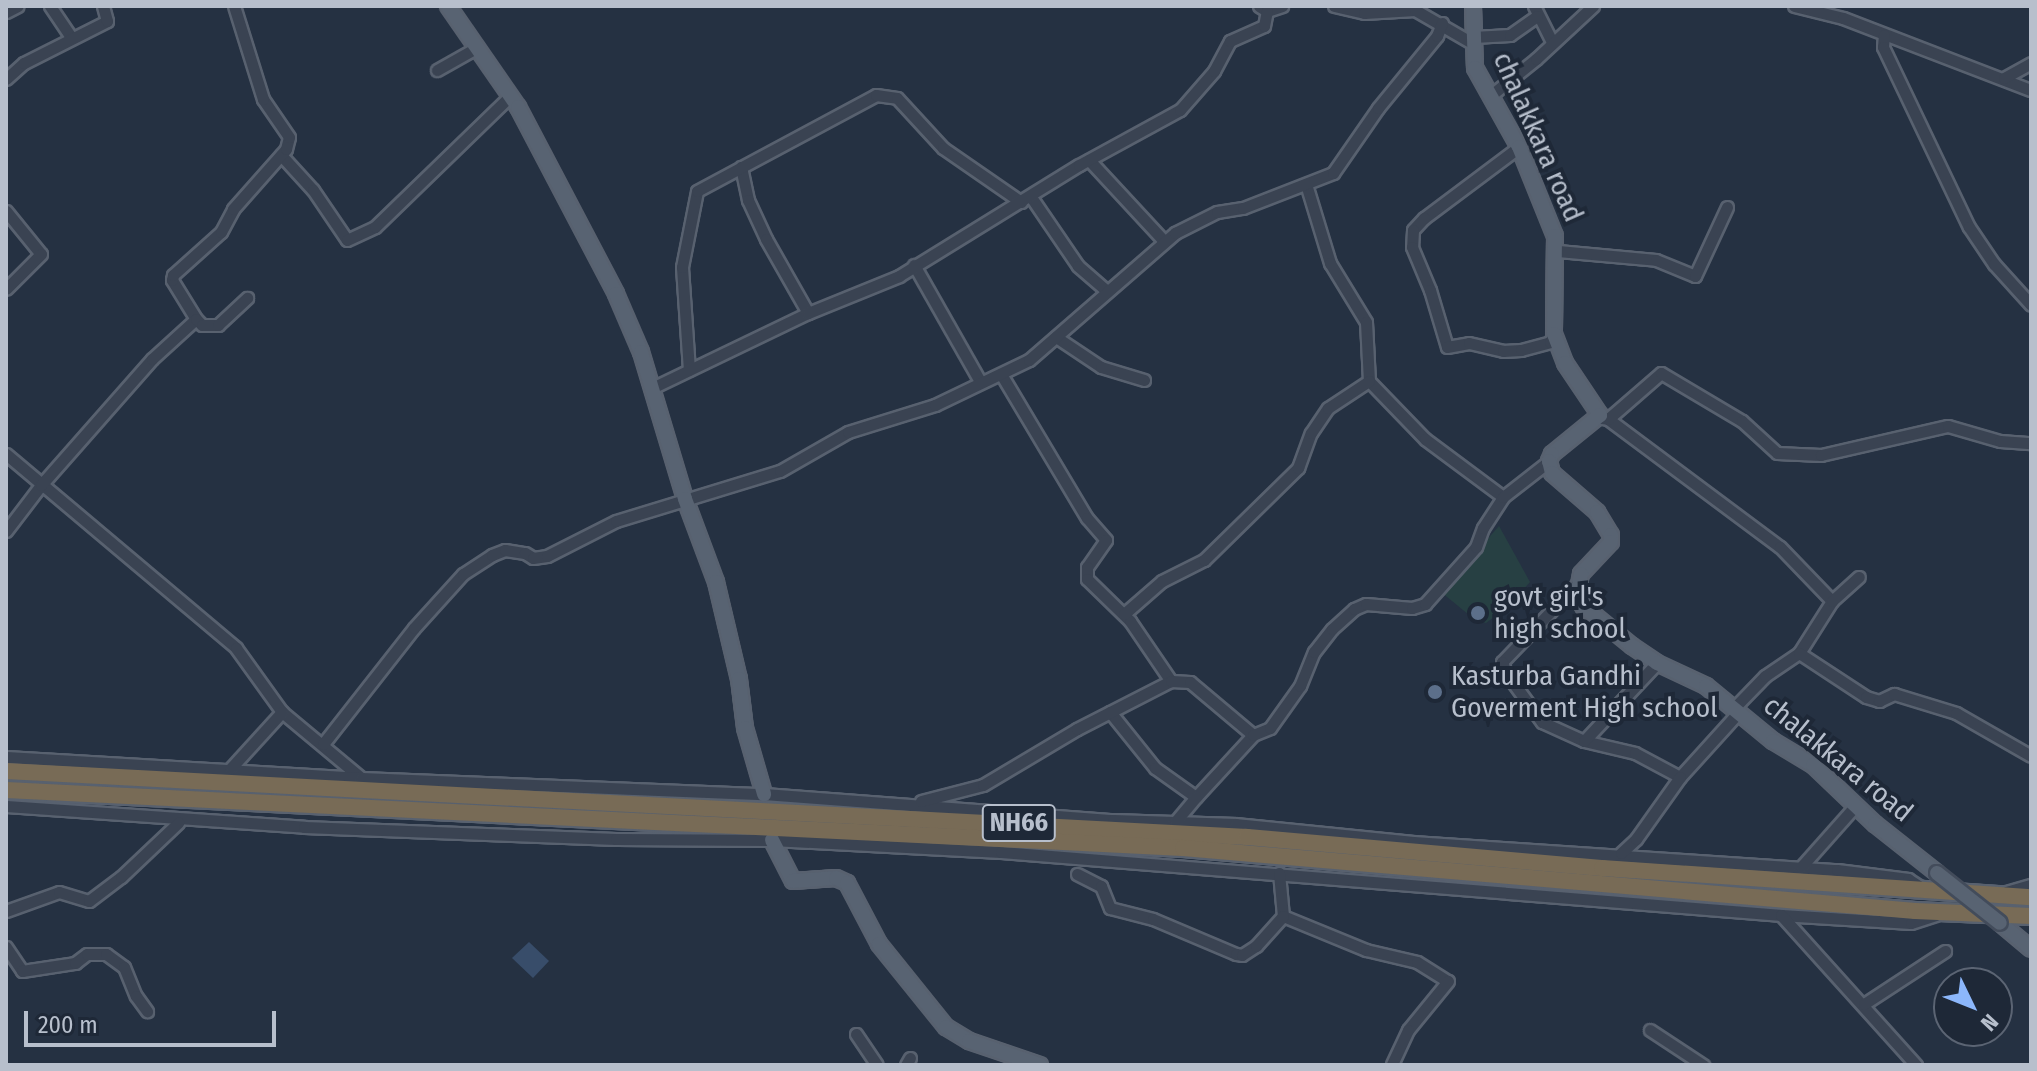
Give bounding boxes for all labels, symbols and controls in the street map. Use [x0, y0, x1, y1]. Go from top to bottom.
street label: chalakkara road [1486, 47, 1590, 227]
place label: govt girl's high school [1494, 580, 1626, 646]
marker: govt girl's high school [1469, 604, 1487, 622]
place label: Kasturba Gandhi Goverment High school [1451, 659, 1718, 725]
marker: Kasturba Gandhi Goverment High school [1426, 683, 1444, 701]
street label: chalakkara road [1757, 689, 1919, 829]
road number: NH66 [981, 801, 1057, 845]
north arrow [1933, 967, 2013, 1047]
scale bar [28, 995, 280, 1045]
text: N [1975, 1008, 2004, 1036]
text: 200 m [38, 1011, 98, 1039]

